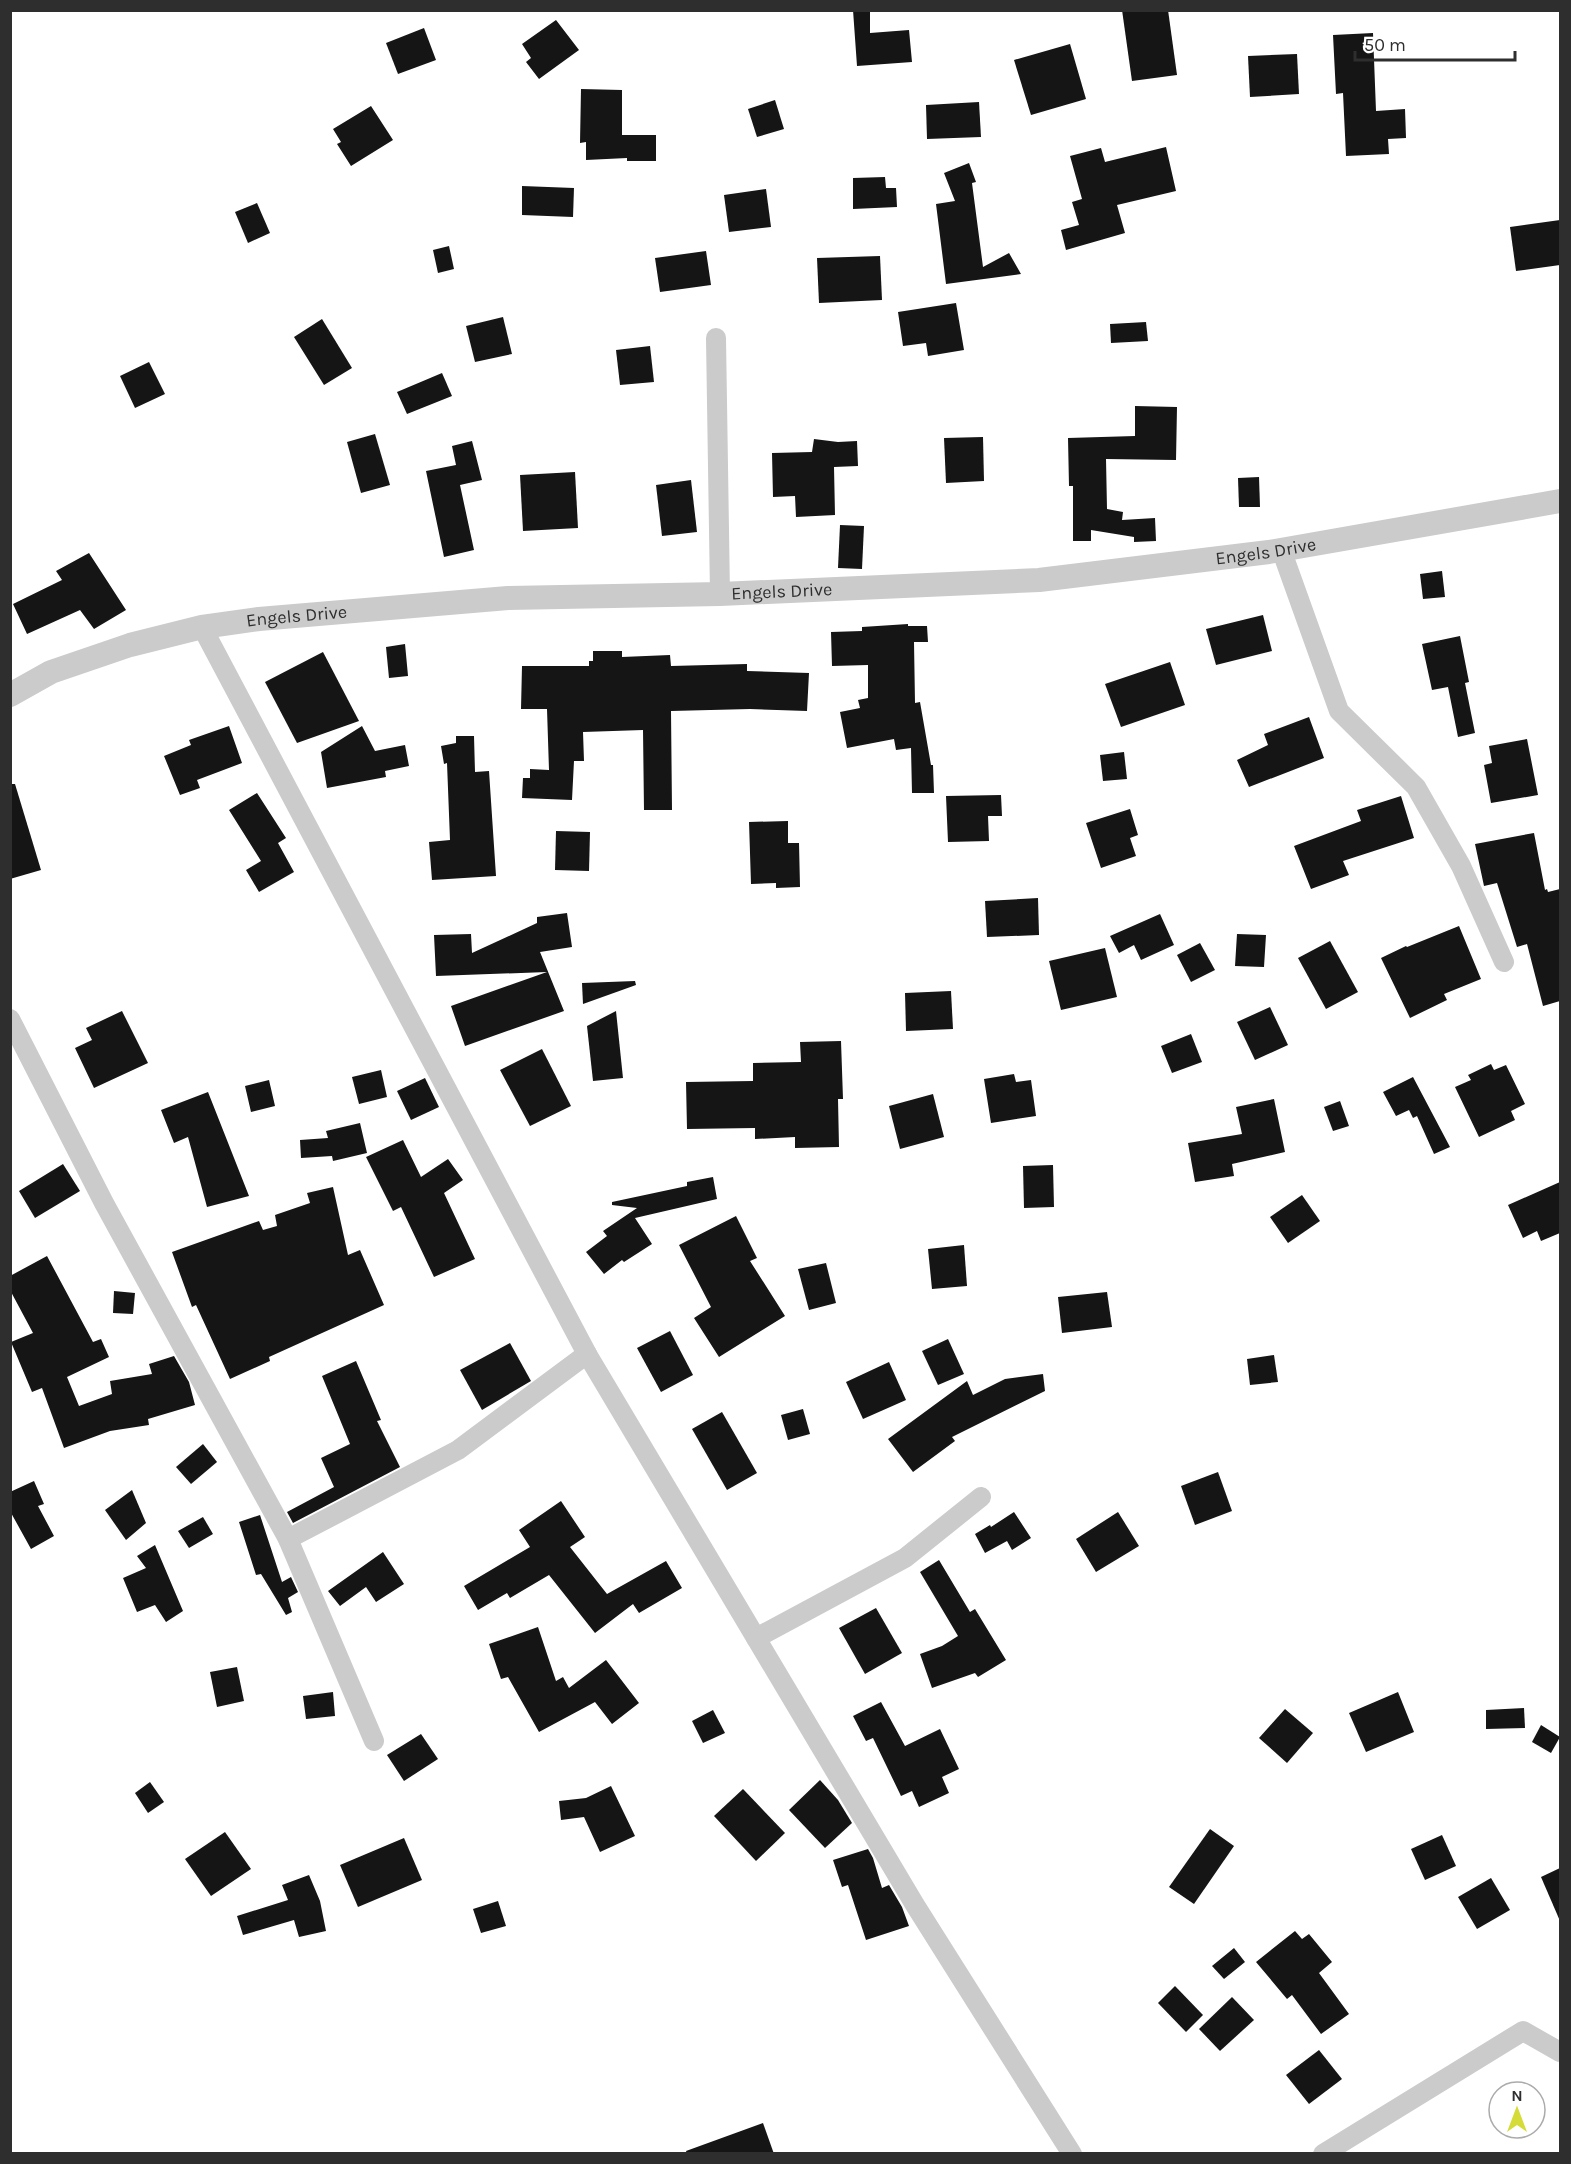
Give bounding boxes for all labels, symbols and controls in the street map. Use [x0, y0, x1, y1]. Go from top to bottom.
scale bar [1355, 24, 1516, 62]
text: 50 m [1364, 34, 1406, 56]
street label: Engels Drive [1214, 533, 1318, 569]
street label: Engels Drive [731, 578, 833, 605]
street label: Engels Drive [245, 601, 348, 632]
north arrow [1487, 2080, 1547, 2140]
text: N [1511, 2086, 1523, 2105]

